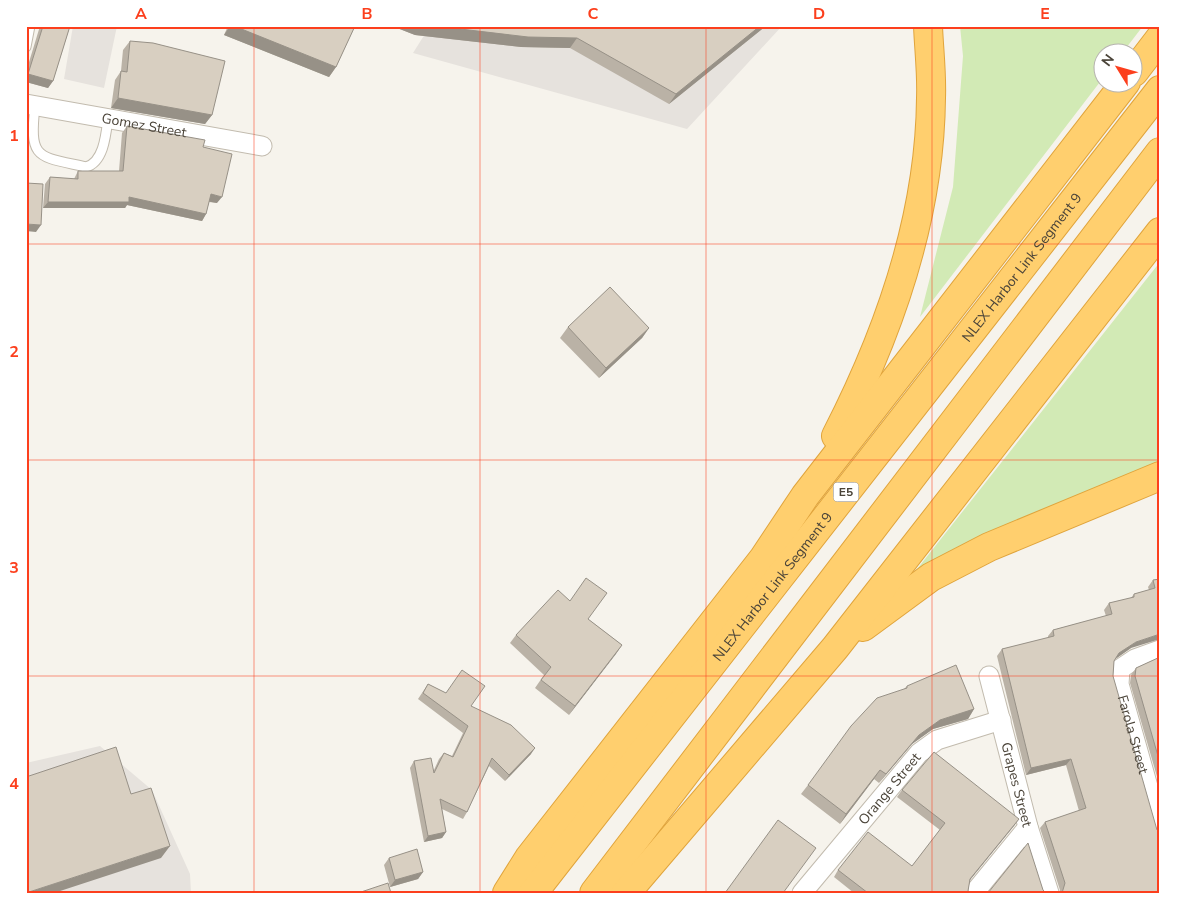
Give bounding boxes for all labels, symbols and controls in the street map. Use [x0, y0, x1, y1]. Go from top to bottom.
text: A [135, 3, 147, 25]
text: B [361, 3, 373, 25]
text: C [588, 3, 599, 25]
text: D [813, 3, 825, 25]
text: E [1040, 3, 1050, 25]
north arrow [1094, 42, 1144, 92]
text: N [1097, 51, 1119, 70]
street label: Gomez Street [100, 108, 188, 142]
text: 1 [9, 125, 19, 147]
street label: NLEX Harbor Link Segment 9 [957, 189, 1086, 346]
text: 2 [9, 341, 19, 363]
road number: E5 [834, 482, 858, 502]
street label: NLEX Harbor Link Segment 9 [708, 508, 837, 665]
text: 3 [9, 557, 19, 579]
street label: Farola Street [1113, 693, 1153, 776]
street label: Grapes Street [997, 740, 1037, 829]
street label: Orange Street [854, 748, 925, 829]
text: 4 [9, 773, 19, 795]

